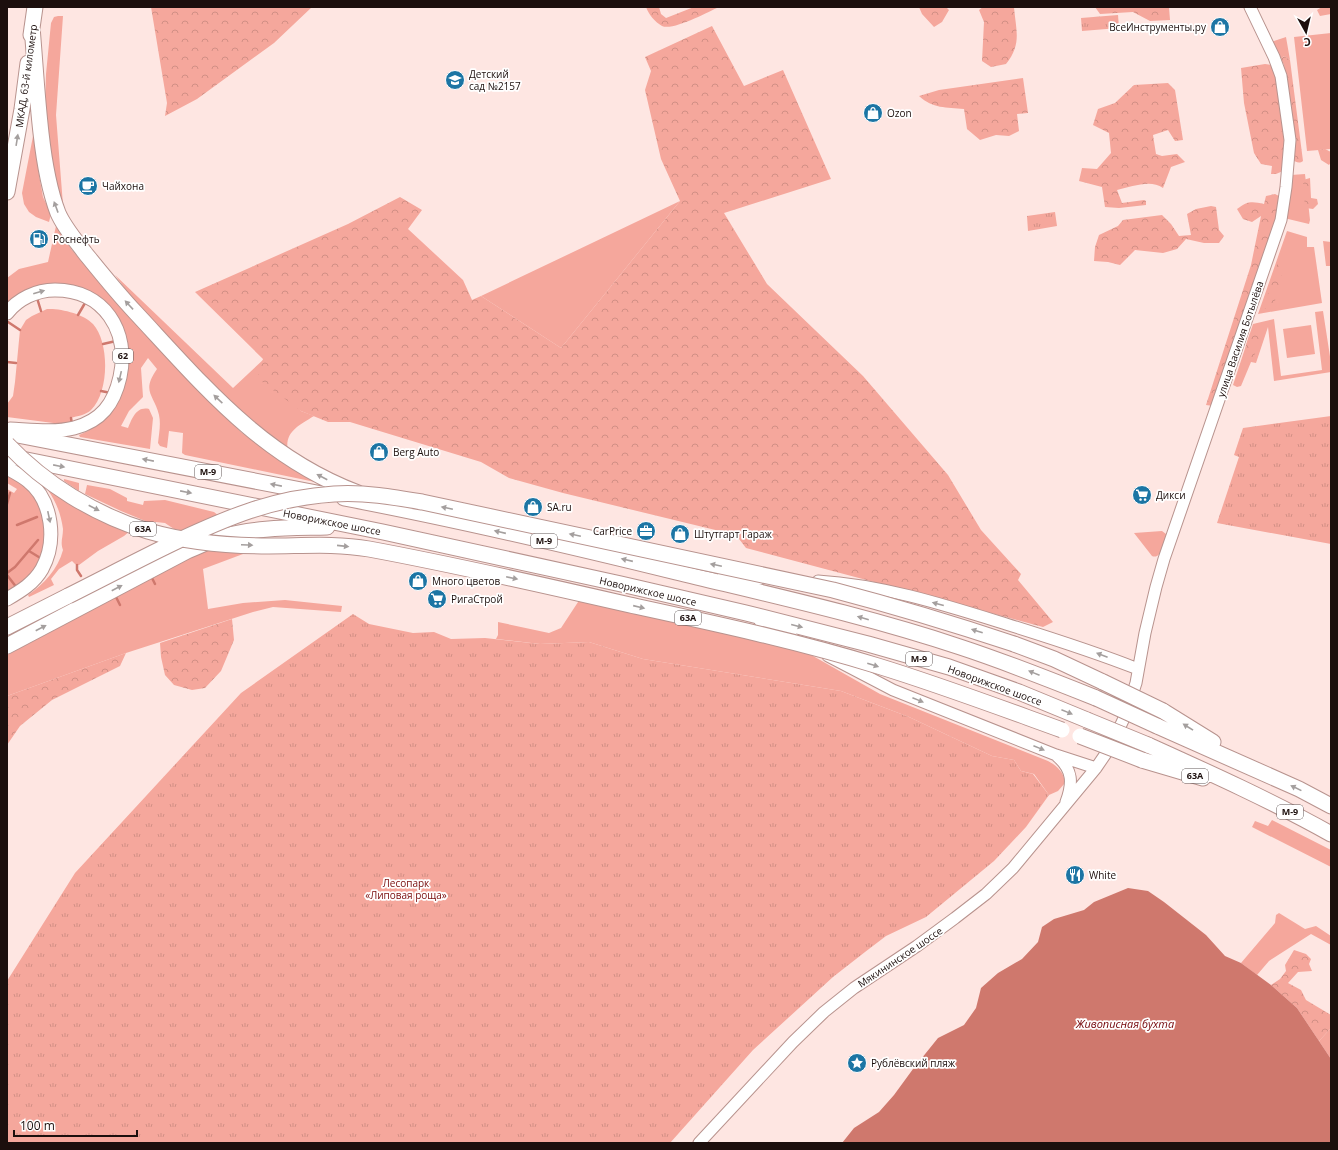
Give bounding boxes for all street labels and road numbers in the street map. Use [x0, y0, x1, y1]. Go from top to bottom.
street label: МКАД, 63-й километр [12, 23, 40, 129]
street label: улица Василия Ботылёва [1214, 279, 1266, 399]
road number: 62 [113, 349, 133, 363]
road number: М-9 [195, 465, 221, 479]
street label: Новорижское шоссе [282, 506, 382, 538]
road number: 63A [130, 522, 156, 536]
road number: М-9 [531, 534, 557, 548]
street label: Новорижское шоссе [598, 573, 698, 609]
road number: 63A [675, 611, 701, 625]
road number: М-9 [906, 652, 932, 666]
street label: Новорижское шоссе [946, 661, 1044, 709]
road number: 63A [1182, 769, 1208, 783]
road number: М-9 [1277, 805, 1303, 819]
street label: Мякининское шоссе [855, 923, 945, 991]

